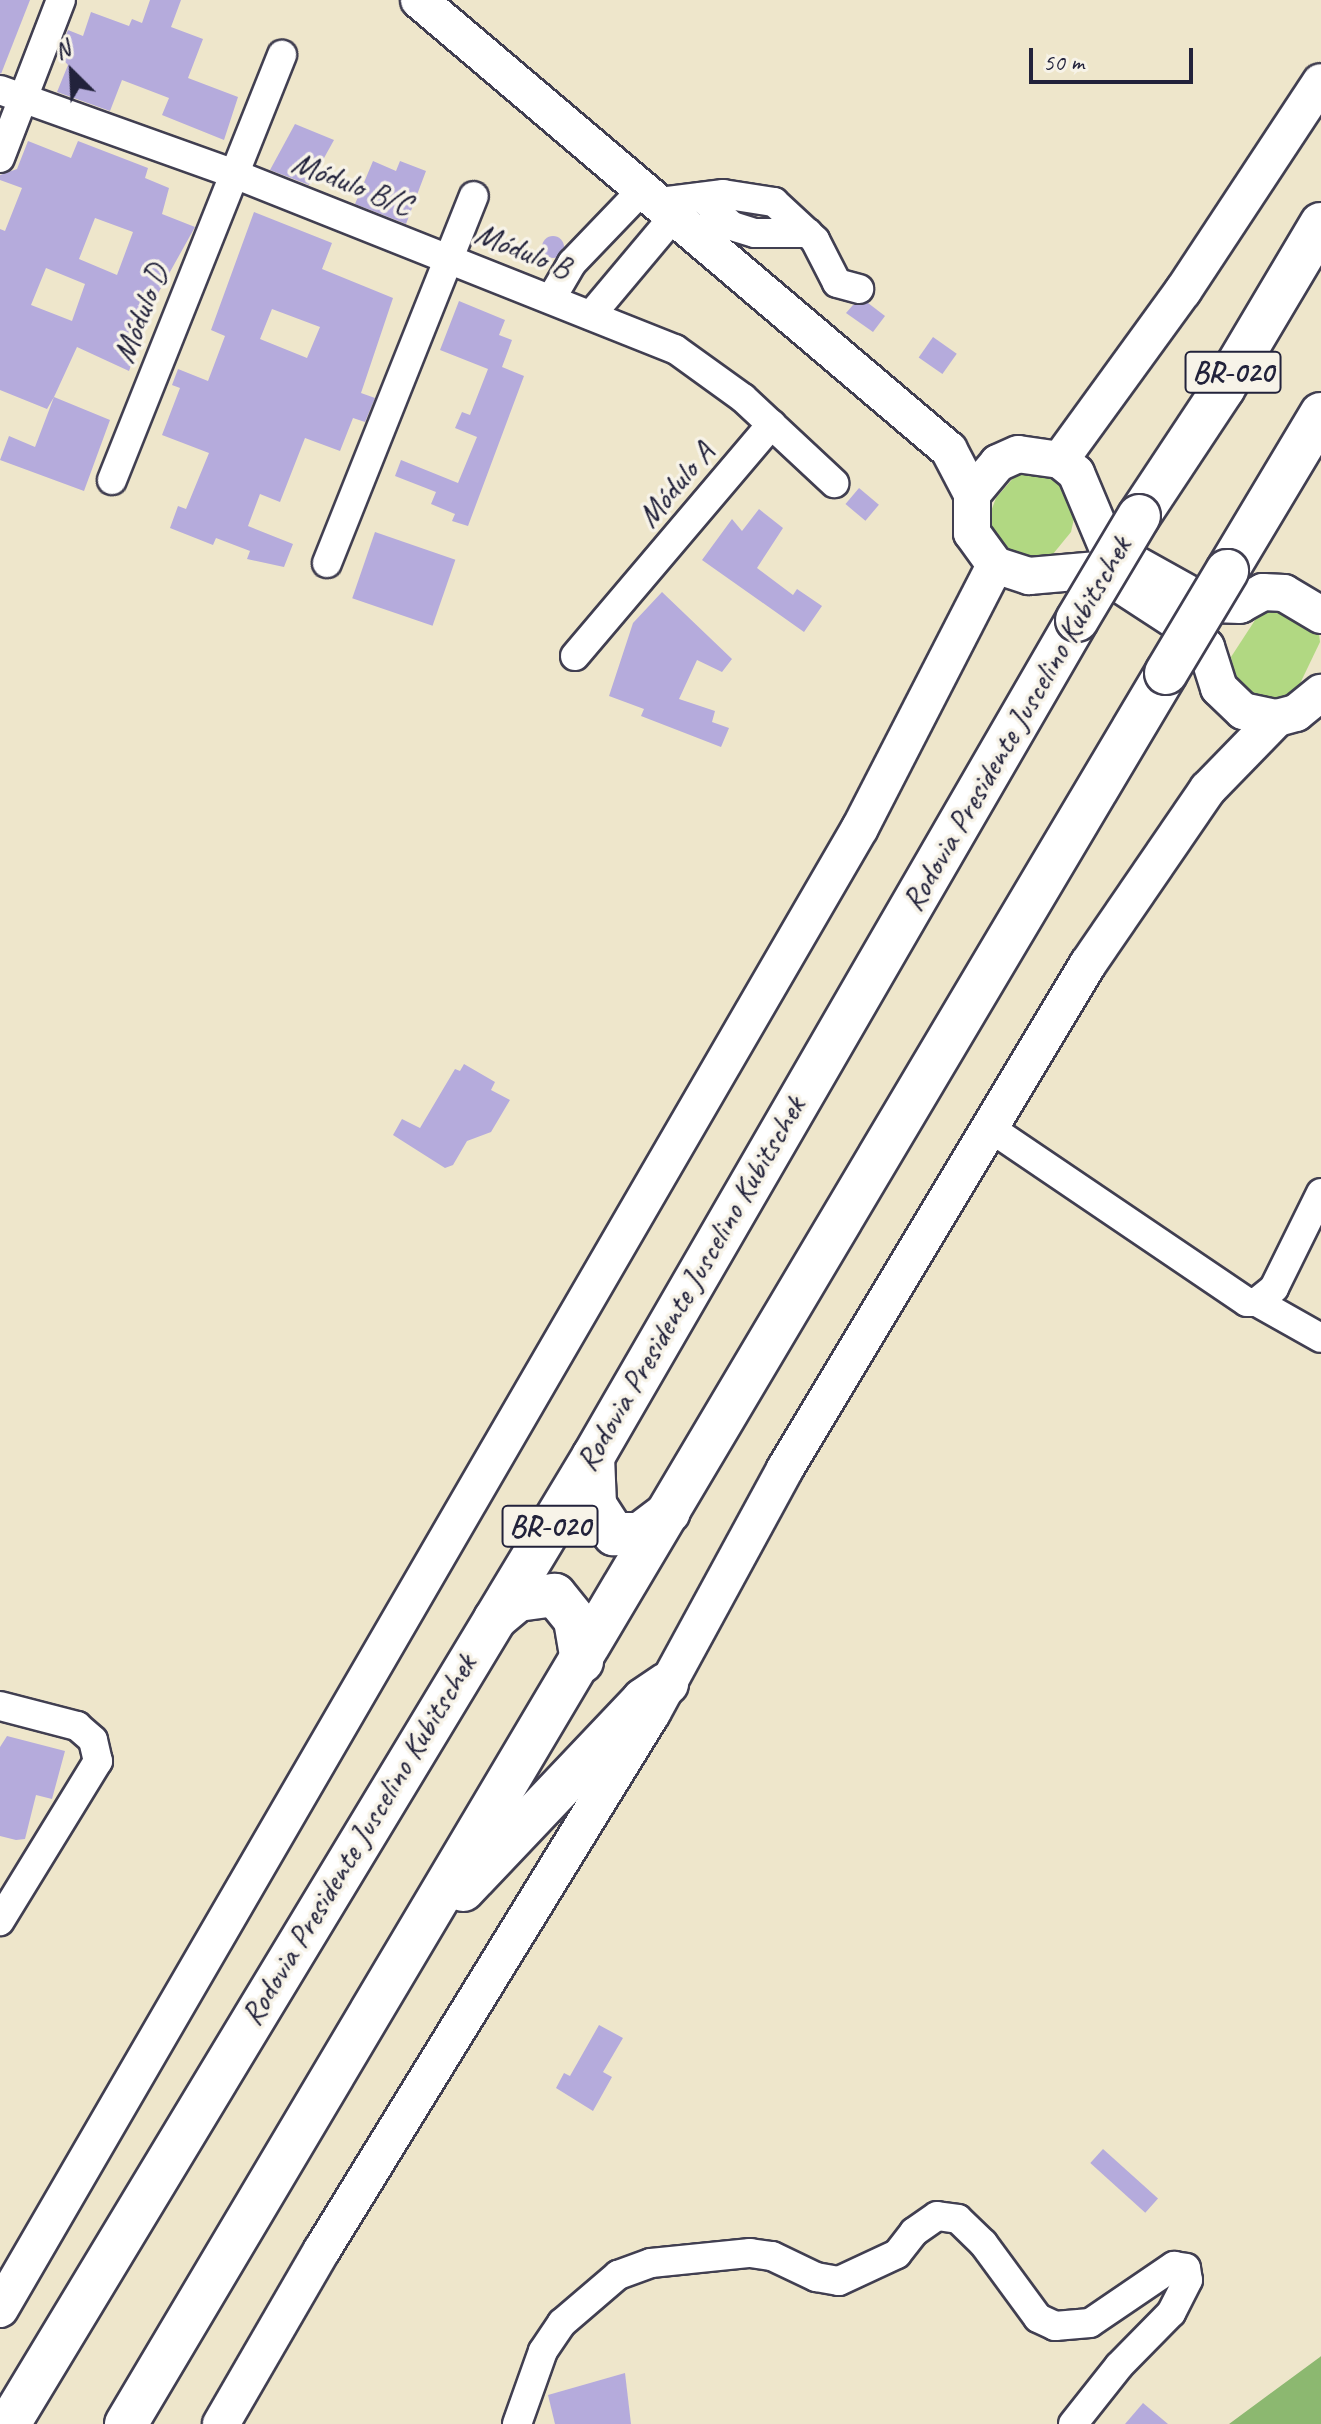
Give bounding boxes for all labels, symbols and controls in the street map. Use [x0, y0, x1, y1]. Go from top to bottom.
north arrow [32, 32, 112, 112]
scale bar [1033, 32, 1197, 82]
text: N [50, 35, 74, 66]
text: 50 m [1043, 47, 1084, 77]
street label: Módulo B/C [287, 144, 417, 224]
street label: Módulo B [470, 215, 576, 287]
street label: Módulo D [105, 260, 177, 368]
road number: BR-020 [1183, 346, 1283, 398]
street label: Módulo A [629, 435, 723, 535]
street label: Rodovia Presidente Juscelino Kubitschek [895, 531, 1139, 917]
street label: Rodovia Presidente Juscelino Kubitschek [569, 1091, 813, 1477]
road number: BR-020 [500, 1500, 600, 1552]
street label: Rodovia Presidente Juscelino Kubitschek [234, 1649, 484, 2031]

